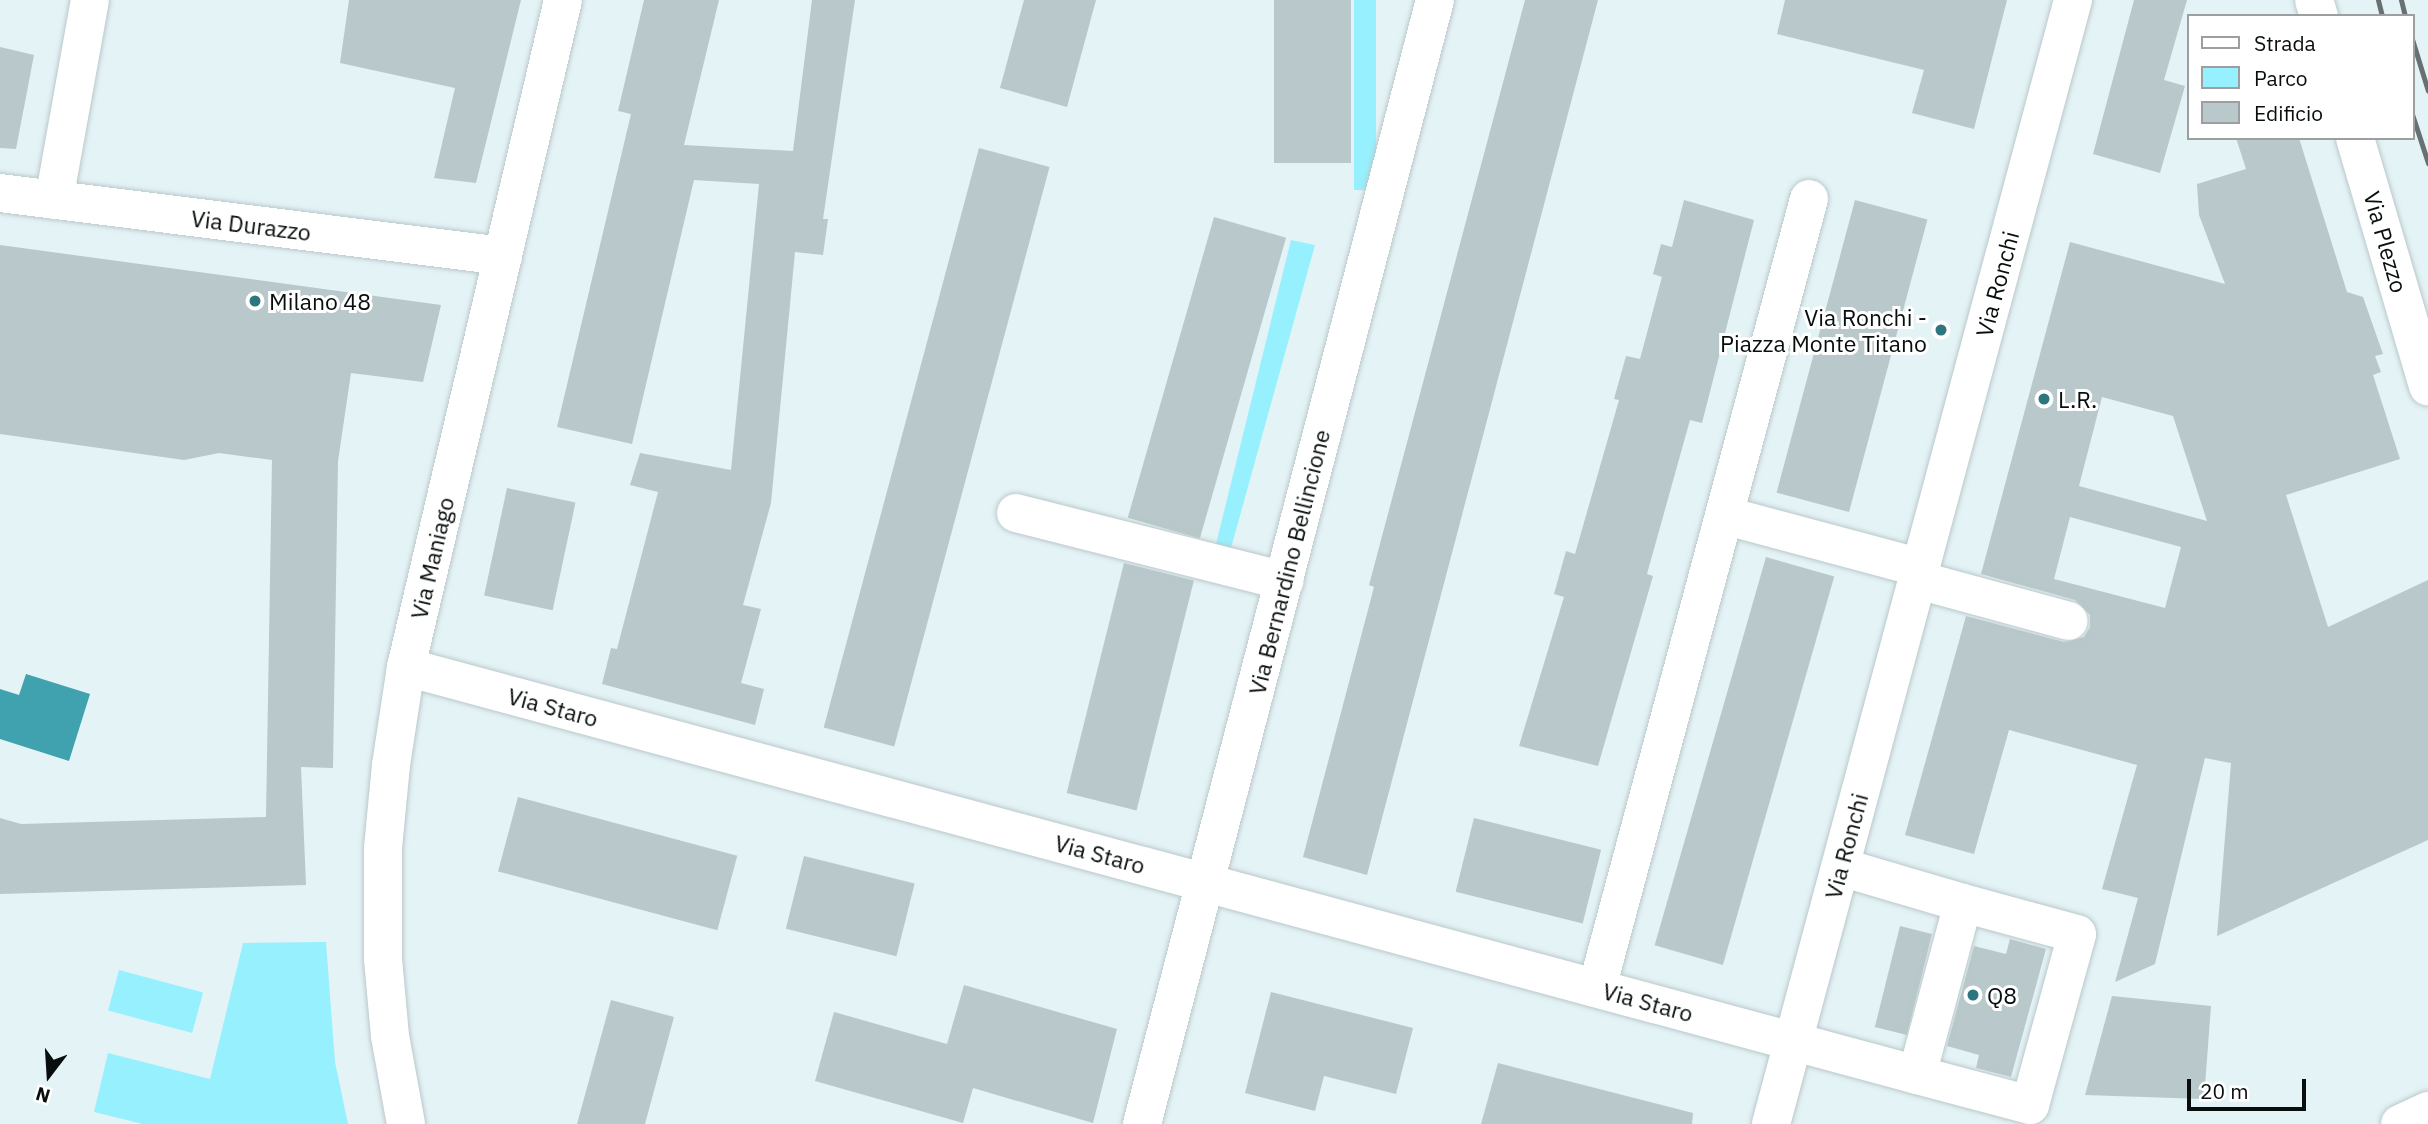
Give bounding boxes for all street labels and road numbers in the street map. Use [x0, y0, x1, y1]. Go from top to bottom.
street label: Via Plezzo [2358, 188, 2414, 296]
street label: Via Durazzo [189, 204, 313, 246]
street label: Via Ronchi [1970, 228, 2024, 340]
street label: Via Bernardino Bellincione [1243, 427, 1335, 697]
street label: Via Maniago [405, 494, 459, 622]
street label: Via Staro [505, 682, 601, 732]
street label: Via Ronchi [1819, 790, 1873, 902]
street label: Via Staro [1052, 829, 1148, 879]
street label: Via Staro [1600, 977, 1696, 1027]

